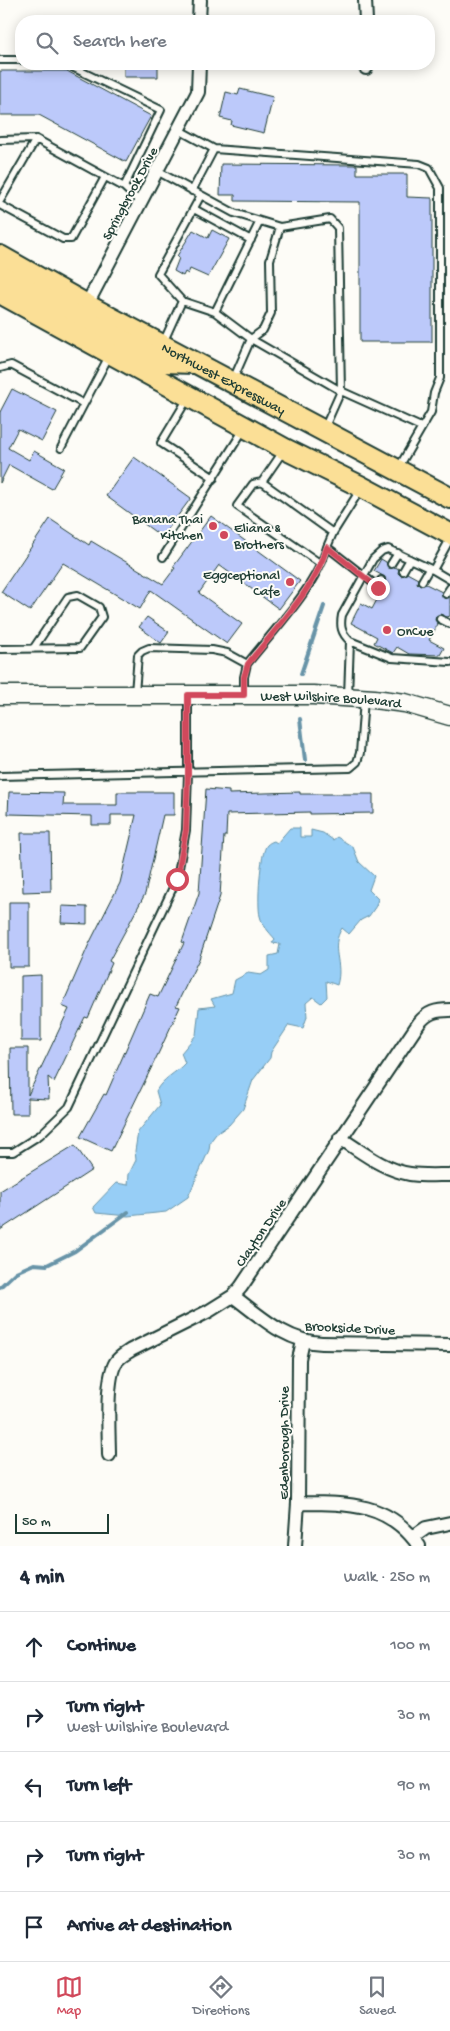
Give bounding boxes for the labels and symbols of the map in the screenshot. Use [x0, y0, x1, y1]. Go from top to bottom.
street label: Springbrook Drive [100, 144, 163, 244]
street label: Northwest Expressway [158, 340, 288, 420]
place label: Banana Thai Kitchen [131, 512, 203, 545]
marker: Banana Thai Kitchen [207, 520, 219, 532]
place label: Eliana & Brothers [233, 521, 285, 554]
marker: Eliana & Brothers [218, 529, 230, 541]
place label: Eggceptional Cafe [203, 568, 281, 601]
marker: Eggceptional Cafe [284, 576, 296, 588]
route end [367, 577, 390, 600]
marker: OnCue [381, 624, 393, 636]
place label: OnCue [397, 624, 434, 641]
street label: West Wilshire Boulevard [260, 689, 404, 714]
route start [166, 868, 189, 891]
street label: Clayton Drive [233, 1195, 292, 1271]
street label: Brookside Drive [303, 1319, 396, 1340]
street label: Edenborough Drive [277, 1385, 294, 1500]
scale bar [15, 1511, 109, 1534]

